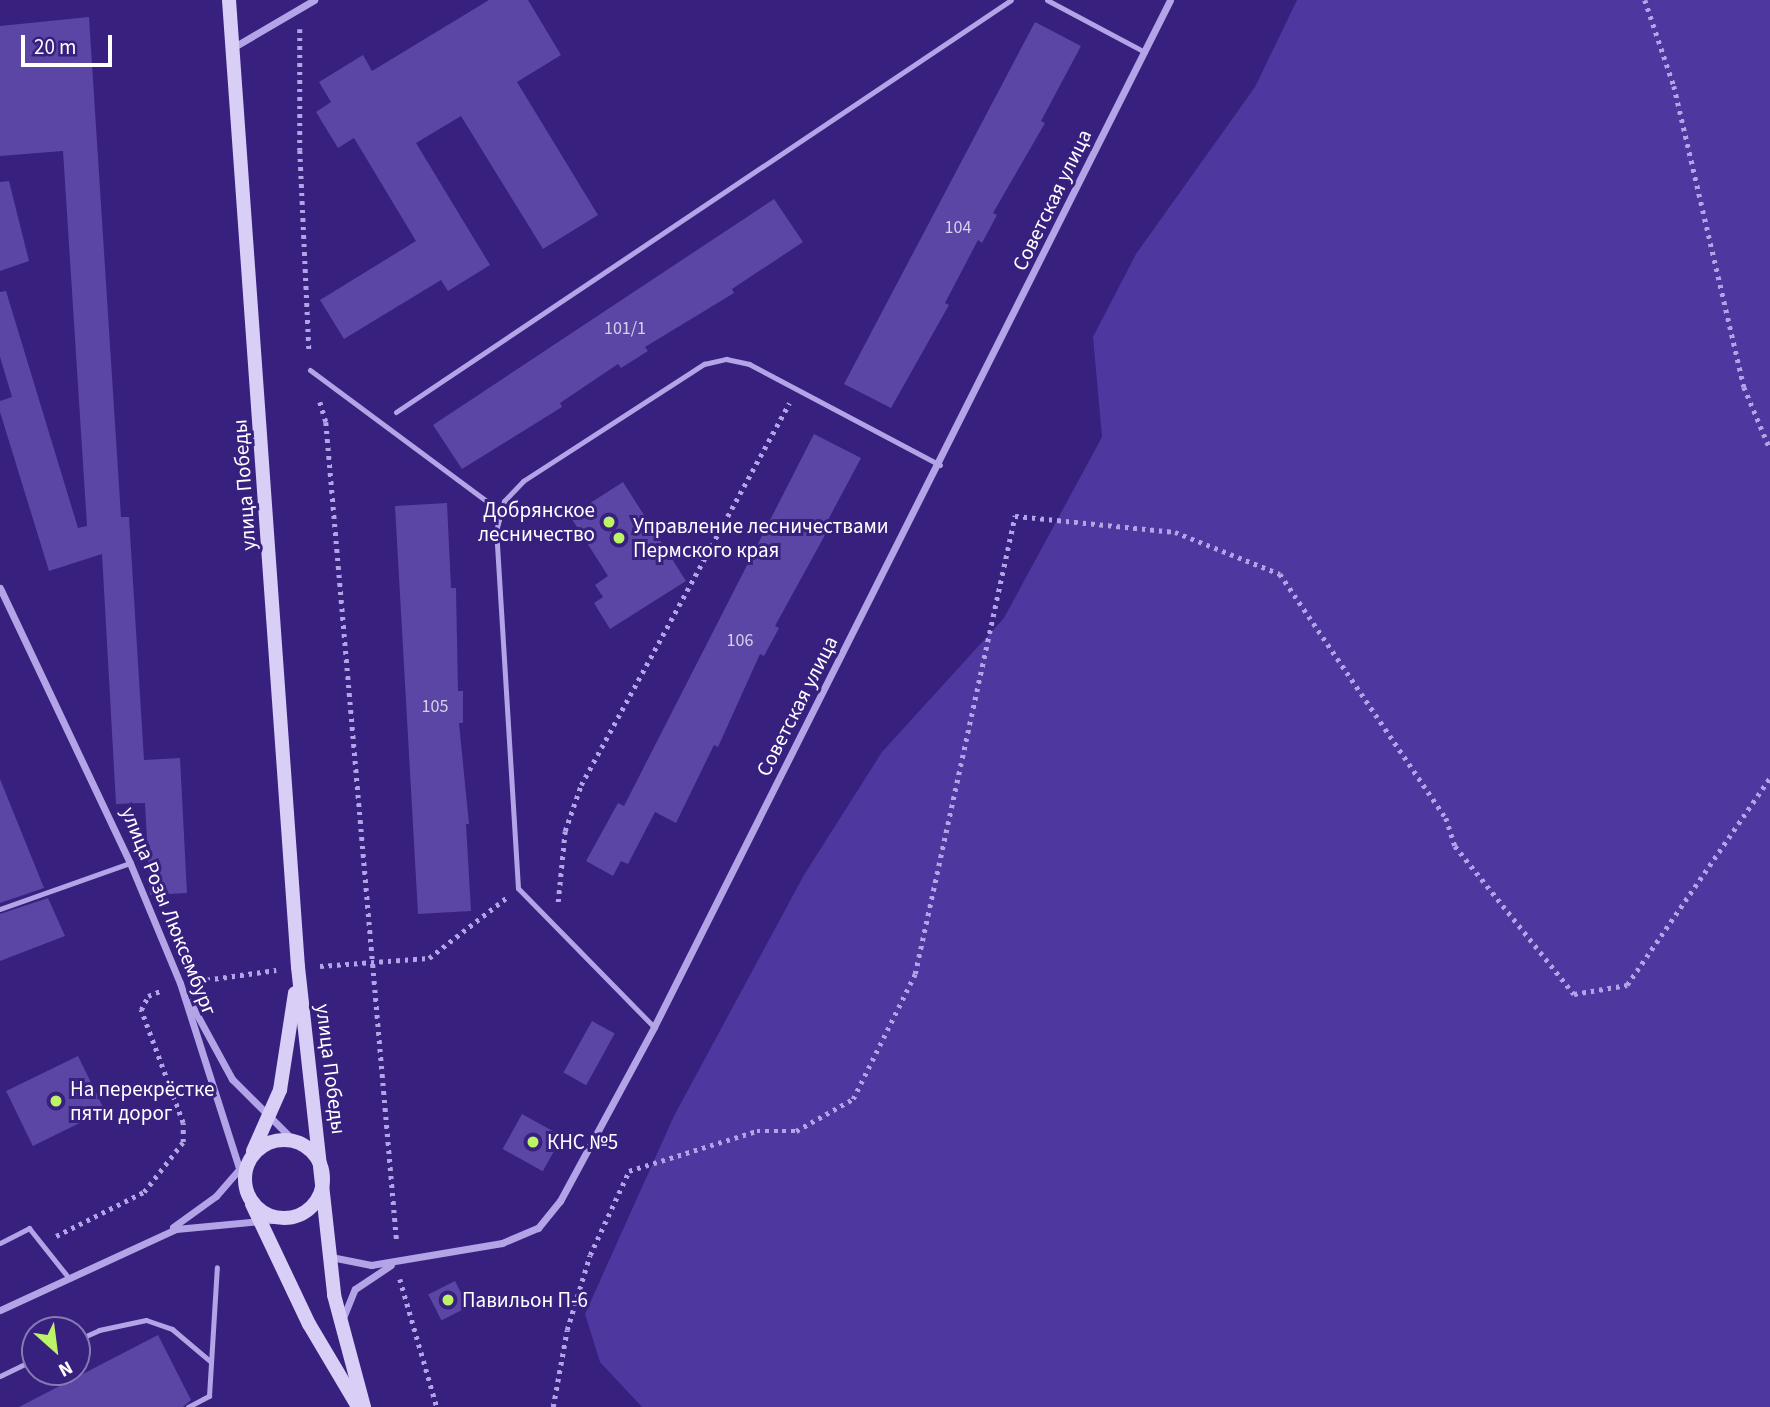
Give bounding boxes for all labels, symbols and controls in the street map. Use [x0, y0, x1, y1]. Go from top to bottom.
scale bar [24, 21, 116, 65]
text: 20 m [34, 32, 76, 62]
street label: Советская улица [1007, 125, 1097, 275]
house number: 104 [945, 217, 971, 239]
house number: 101/1 [604, 318, 646, 340]
street label: улица Победы [227, 419, 261, 551]
place label: Добрянское лесничество [478, 497, 595, 547]
place label: Управление лесничествами Пермского края [633, 513, 889, 563]
marker: Добрянское лесничество [601, 514, 617, 530]
marker: Управление лесничествами Пермского края [611, 530, 627, 546]
house number: 106 [727, 630, 753, 652]
street label: Советская улица [751, 632, 843, 780]
house number: 105 [422, 696, 448, 718]
street label: улица Розы Люксембург [116, 803, 222, 1019]
street label: улица Победы [310, 1002, 352, 1136]
place label: На перекрёстке пяти дорог [70, 1076, 215, 1126]
marker: На перекрёстке пяти дорог [48, 1093, 64, 1109]
place label: КНС №5 [547, 1129, 618, 1155]
marker: КНС №5 [525, 1134, 541, 1150]
place label: Павильон П-6 [462, 1287, 588, 1313]
marker: Павильон П-6 [440, 1292, 456, 1308]
north arrow [21, 1316, 91, 1386]
text: N [53, 1353, 77, 1383]

